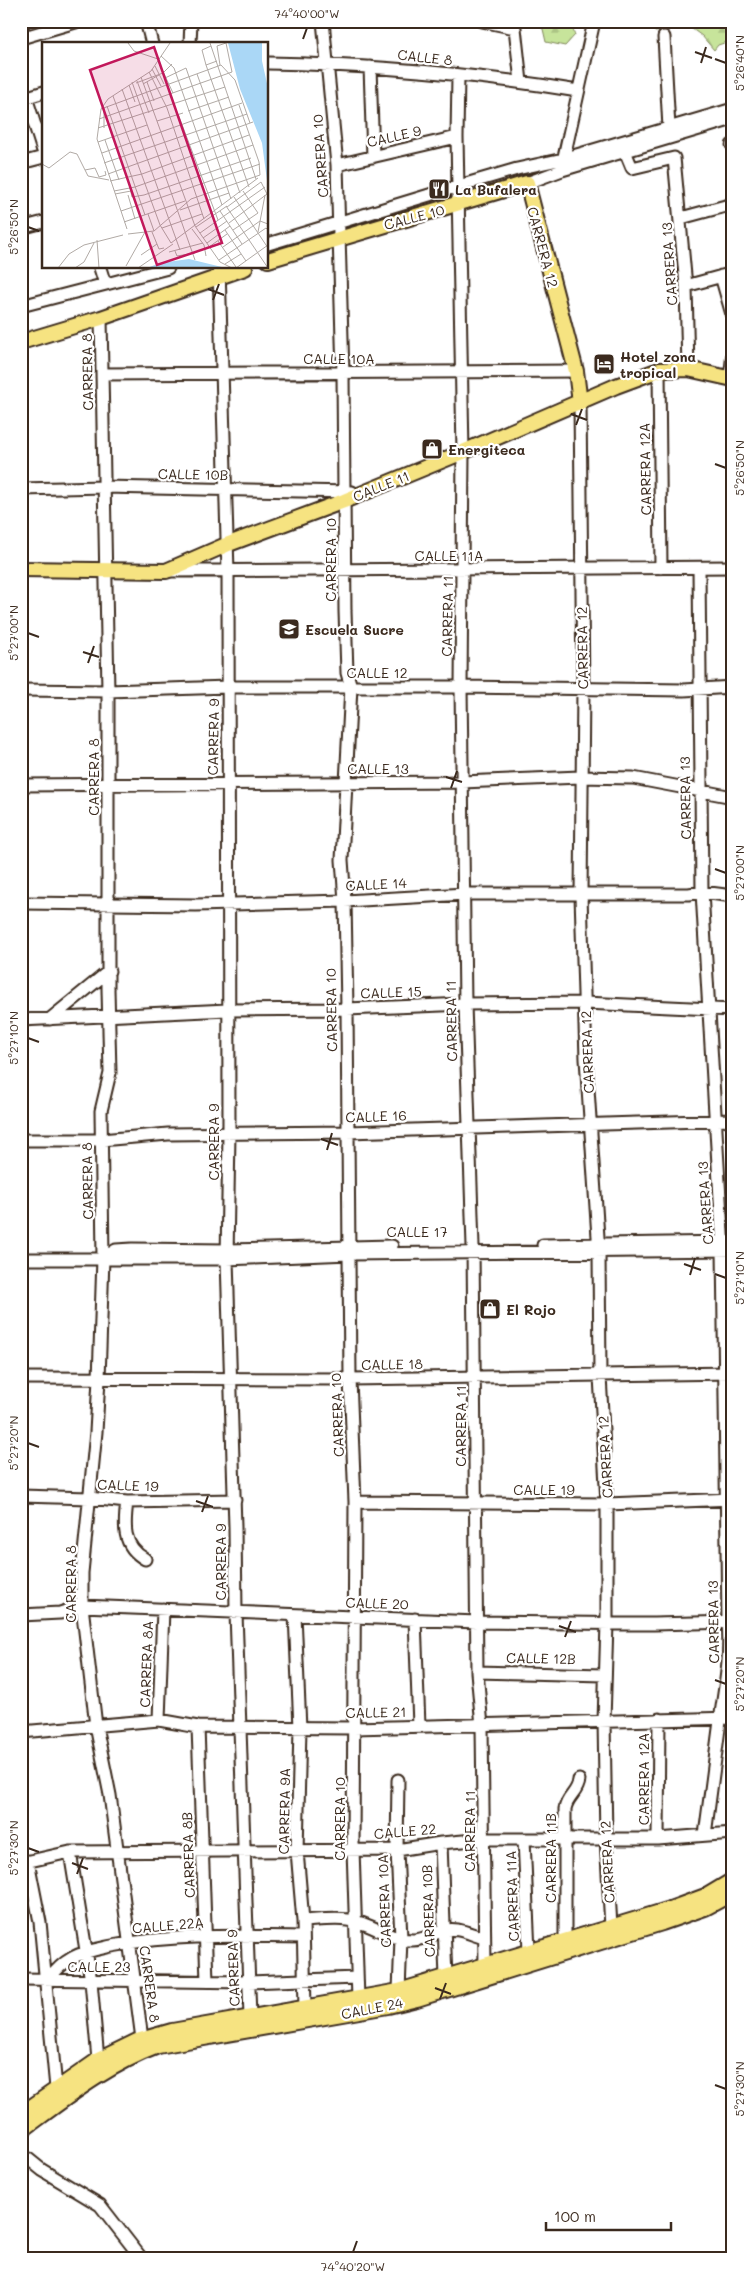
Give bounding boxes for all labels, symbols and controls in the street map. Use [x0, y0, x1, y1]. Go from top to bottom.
text: 74°40'00"W [274, 5, 340, 21]
text: 5°26'40"N [731, 35, 747, 91]
inset map [42, 42, 269, 269]
street label: CALLE 8 [396, 45, 454, 69]
street label: CARRERA 10 [308, 113, 332, 198]
street label: CALLE 9 [365, 121, 423, 151]
restaurant icon: La Bufalera [427, 177, 451, 201]
place label: La Bufalera [455, 180, 537, 199]
text: 5°26'50"N [5, 199, 21, 255]
street label: CALLE 10 [382, 200, 447, 234]
street label: CARRERA 12 [523, 205, 563, 289]
street label: CARRERA 13 [657, 222, 681, 306]
street label: CARRERA 8 [77, 333, 97, 411]
place label: Hotel zona tropical [620, 347, 697, 382]
street label: CALLE 10A [303, 349, 375, 368]
hotel icon: Hotel zona tropical [592, 352, 616, 376]
street label: CARRERA 12A [635, 423, 655, 515]
shop icon: Energiteca [420, 437, 444, 461]
place label: Energiteca [448, 440, 526, 459]
text: 5°26'50"N [731, 440, 747, 496]
street label: CALLE 10B [158, 464, 228, 484]
street label: CALLE 11 [350, 466, 412, 506]
street label: CARRERA 10 [321, 518, 340, 602]
street label: CALLE 11A [414, 546, 484, 565]
street label: CARRERA 11 [437, 575, 457, 657]
text: 5°27'00"N [5, 605, 21, 661]
street label: CARRERA 12 [572, 606, 592, 690]
school or university icon: Escuela Sucre [277, 617, 301, 641]
place label: Escuela Sucre [305, 620, 404, 639]
street label: CALLE 12 [347, 663, 407, 682]
street label: CARRERA 9 [203, 698, 223, 776]
street label: CARRERA 8 [84, 738, 103, 816]
street label: CARRERA 13 [675, 756, 695, 840]
street label: CALLE 13 [347, 759, 409, 778]
text: 5°27'00"N [731, 845, 747, 901]
street label: CALLE 14 [345, 873, 408, 895]
street label: CARRERA 10 [321, 968, 341, 1052]
street label: CARRERA 11 [441, 980, 461, 1062]
street label: CALLE 15 [360, 981, 422, 1003]
street label: CARRERA 12 [576, 1010, 598, 1094]
text: 5°27'10"N [5, 1011, 21, 1065]
street label: CARRERA 9 [204, 1103, 223, 1181]
street label: CALLE 16 [345, 1105, 407, 1127]
street label: CARRERA 8 [77, 1142, 97, 1220]
street label: CARRERA 13 [693, 1161, 717, 1245]
street label: CALLE 17 [387, 1222, 448, 1241]
text: 5°27'10"N [731, 1251, 747, 1305]
shop icon: El Rojo [478, 1297, 502, 1321]
place label: El Rojo [506, 1300, 556, 1319]
street label: CALLE 18 [361, 1354, 423, 1374]
street label: CARRERA 10 [326, 1372, 348, 1457]
street label: CARRERA 11 [451, 1385, 470, 1467]
street label: CARRERA 12 [593, 1415, 617, 1499]
text: 5°27'20"N [5, 1416, 21, 1470]
street label: CALLE 19 [97, 1474, 159, 1496]
street label: CALLE 19 [513, 1480, 575, 1499]
street label: CARRERA 9 [211, 1523, 230, 1601]
street label: CARRERA 8 [61, 1545, 80, 1623]
street label: CARRERA 13 [703, 1580, 723, 1664]
street label: CALLE 20 [345, 1592, 409, 1614]
street label: CARRERA 8A [135, 1620, 157, 1708]
street label: CALLE 12B [506, 1648, 576, 1668]
text: 5°27'20"N [731, 1657, 747, 1711]
street label: CALLE 21 [345, 1702, 407, 1722]
street label: CARRERA 12A [634, 1733, 653, 1825]
street label: CARRERA 9A [274, 1767, 294, 1855]
street label: CARRERA 10 [330, 1777, 349, 1861]
street label: CARRERA 11 [460, 1790, 479, 1872]
street label: CARRERA 8B [177, 1812, 199, 1898]
street label: CARRERA 11B [541, 1813, 560, 1903]
street label: CALLE 22 [373, 1819, 437, 1843]
text: 5°27'30"N [5, 1820, 21, 1876]
street label: CARRERA 12 [595, 1820, 619, 1904]
street label: CARRERA 11A [501, 1850, 523, 1942]
street label: CARRERA 10A [373, 1854, 395, 1948]
street label: CARRERA 10B [417, 1865, 439, 1957]
street label: CALLE 22A [131, 1912, 205, 1938]
street label: CARRERA 9 [222, 1929, 244, 2007]
street label: CARRERA 8 [135, 1944, 165, 2024]
street label: CALLE 23 [68, 1957, 130, 1976]
street label: CALLE 24 [339, 1993, 405, 2023]
text: 5°27'30"N [731, 2061, 747, 2117]
scale bar [546, 2200, 672, 2232]
text: 100 m [554, 2206, 596, 2226]
text: 74°40'20"W [321, 2258, 385, 2274]

